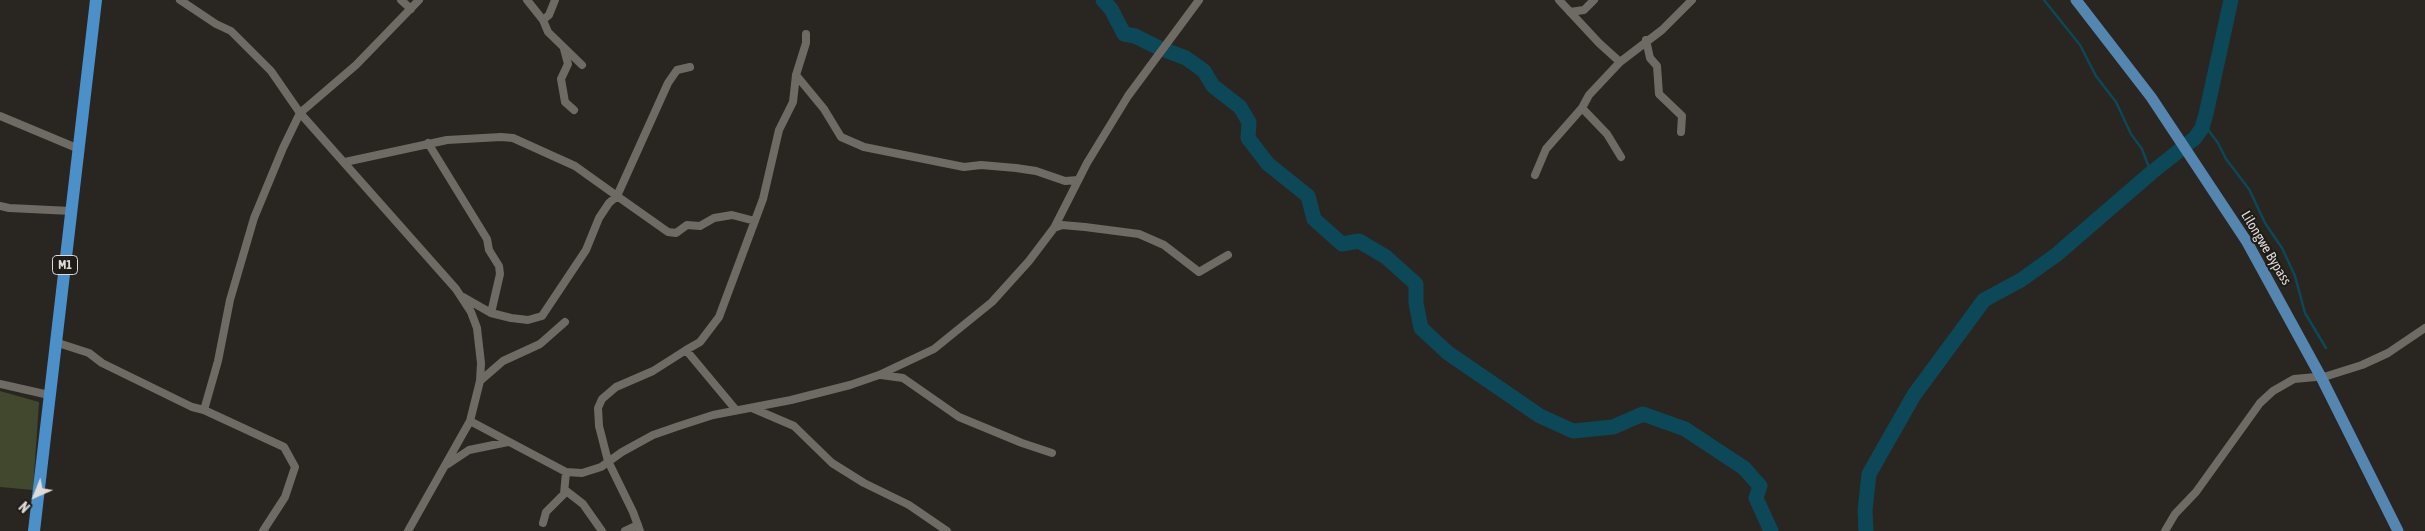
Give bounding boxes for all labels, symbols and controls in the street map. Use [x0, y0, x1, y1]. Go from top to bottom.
street label: Lilongwe Bypass [2237, 208, 2295, 288]
road number: M1 [52, 256, 78, 274]
north arrow [10, 471, 60, 521]
text: N [16, 498, 33, 515]

